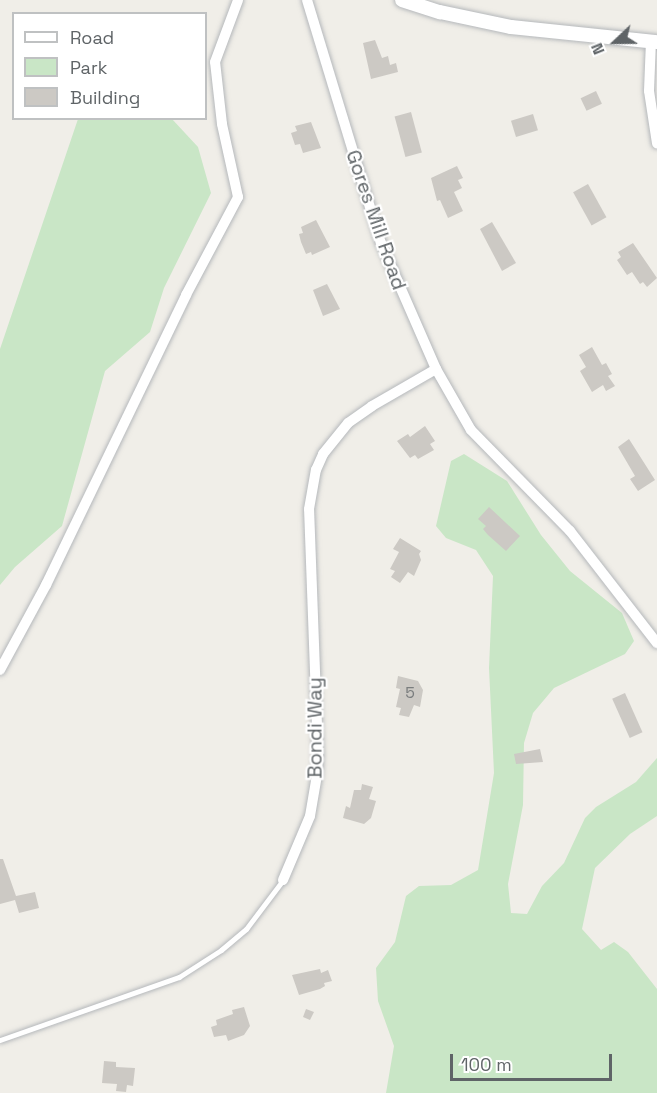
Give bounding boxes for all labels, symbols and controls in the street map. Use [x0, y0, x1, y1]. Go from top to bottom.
legend [12, 12, 207, 120]
north arrow [585, 12, 645, 72]
text: Road [70, 26, 114, 49]
text: N [586, 40, 610, 58]
text: Park [70, 56, 107, 79]
text: Building [70, 86, 140, 109]
street label: Gores Mill Road [341, 147, 411, 293]
street label: Bondi Way [303, 677, 327, 779]
house number: 5 [405, 683, 415, 703]
scale bar [453, 1042, 615, 1080]
text: 100 m [461, 1053, 512, 1076]

